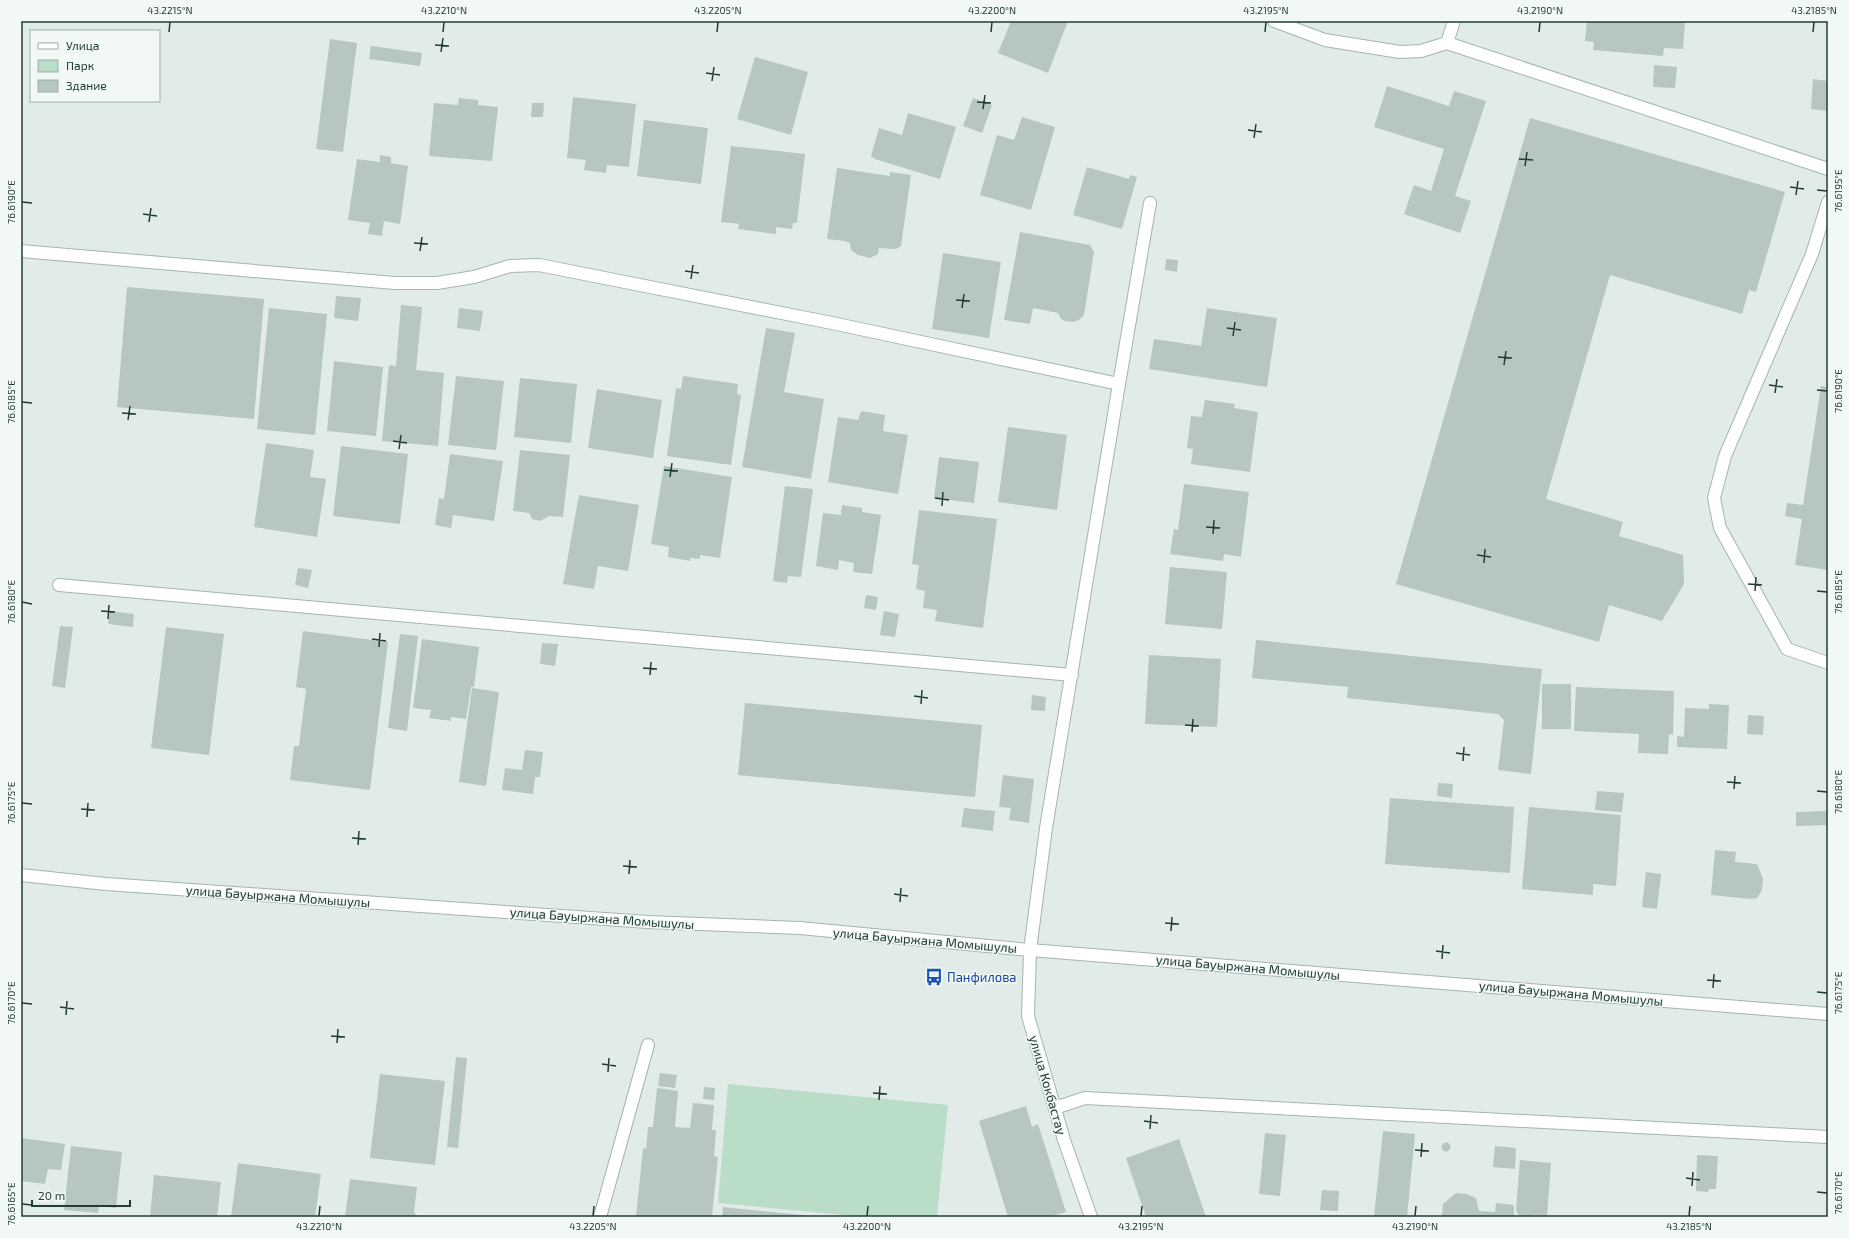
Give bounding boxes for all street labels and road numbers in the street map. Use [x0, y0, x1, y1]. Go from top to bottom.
street label: улица Бауыржана Момышулы [185, 882, 371, 910]
street label: улица Бауыржана Момышулы [509, 904, 695, 932]
street label: улица Бауыржана Момышулы [832, 924, 1018, 956]
street label: улица Бауыржана Момышулы [1155, 951, 1341, 983]
street label: улица Бауыржана Момышулы [1478, 977, 1664, 1009]
street label: улица Кокбастау [1026, 1033, 1070, 1137]

